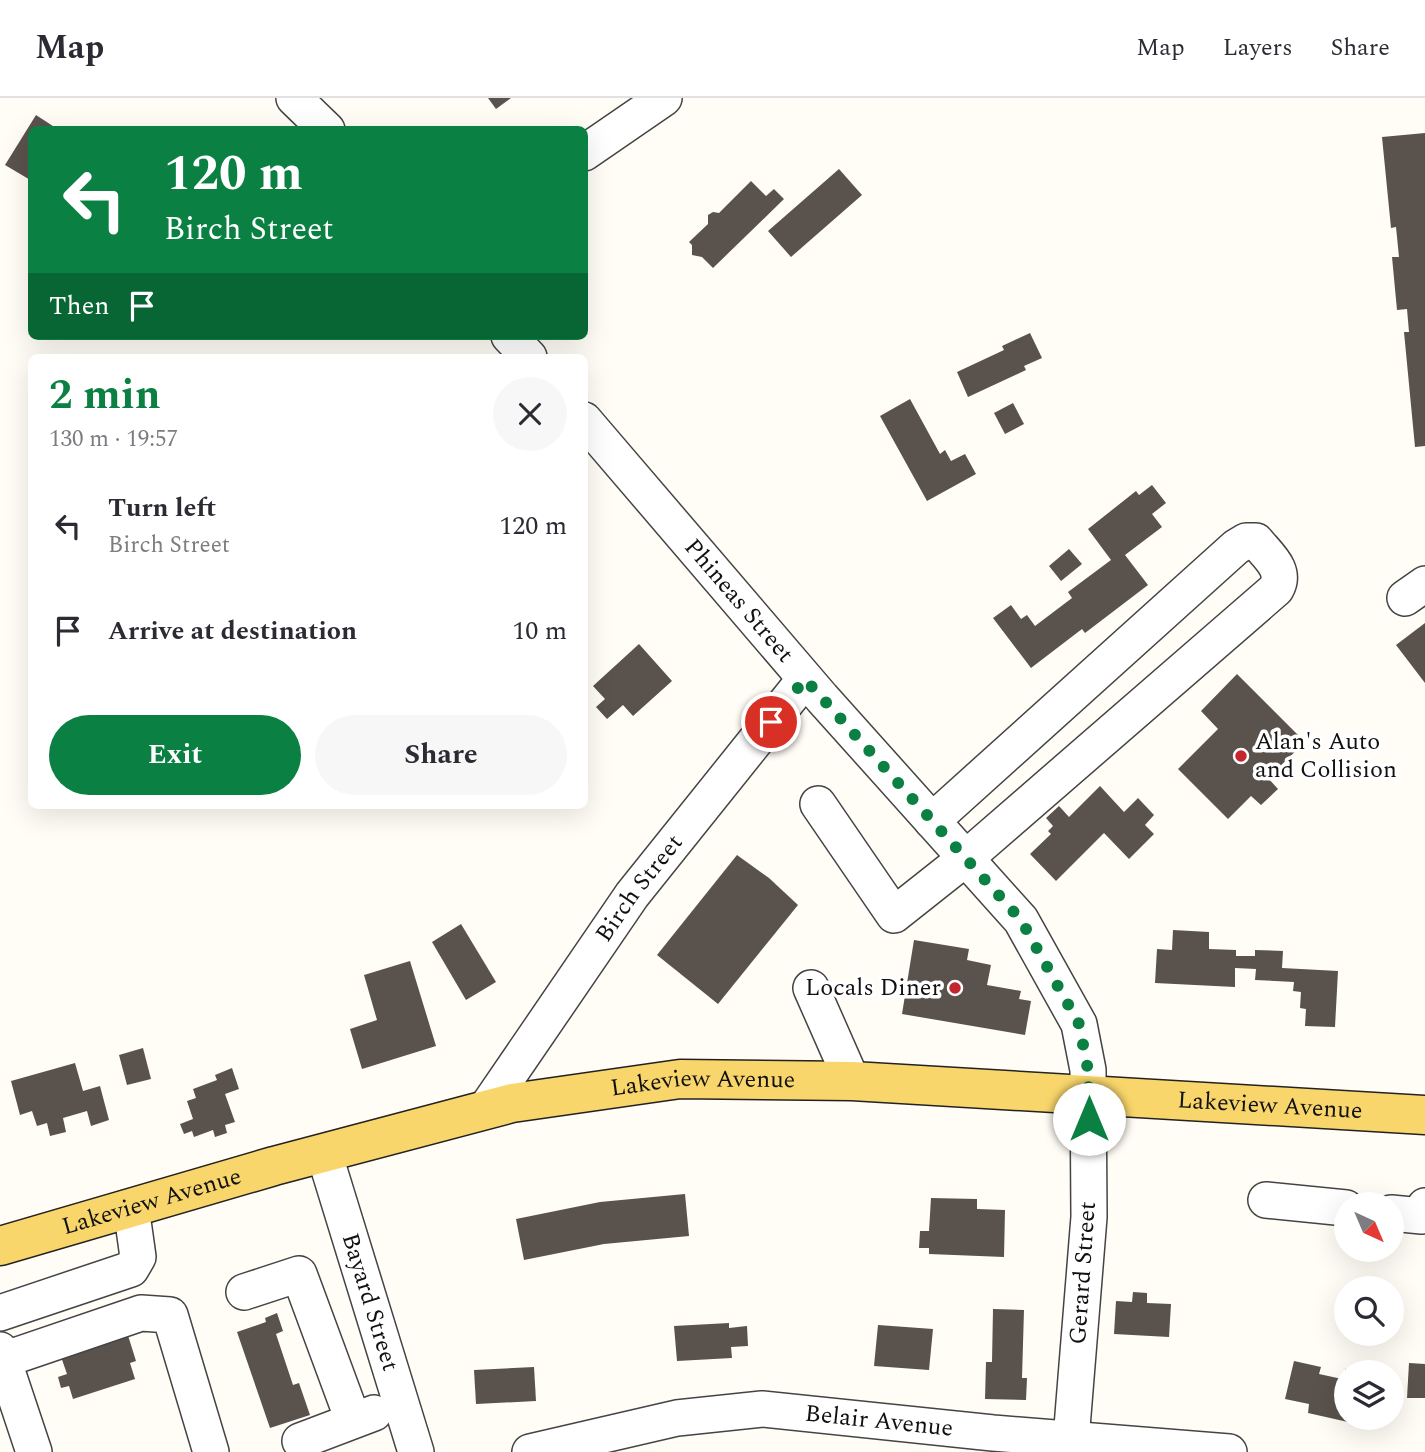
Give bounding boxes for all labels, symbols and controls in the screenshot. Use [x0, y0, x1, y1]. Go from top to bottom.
text: Map [35, 23, 104, 73]
text: Map [1136, 30, 1185, 66]
text: Layers [1223, 30, 1293, 66]
text: Share [1331, 30, 1390, 66]
text: 120 m [164, 137, 303, 212]
icon: left [49, 154, 140, 245]
text: Birch Street [164, 205, 334, 254]
text: Then [49, 286, 109, 326]
icon: arrive [123, 287, 161, 325]
text: 2 min [49, 364, 161, 427]
button: close [493, 377, 567, 451]
text: 130 m · 19:57 [49, 422, 178, 457]
text: Turn left [108, 488, 216, 528]
text: 120 m [499, 506, 567, 546]
icon: left [49, 507, 87, 545]
text: Birch Street [108, 528, 230, 563]
street label: Phineas Street [675, 531, 802, 671]
text: Arrive at destination [108, 611, 357, 651]
text: 10 m [512, 611, 567, 651]
icon: arrive [49, 612, 87, 650]
pin [741, 692, 801, 752]
icon: arrive [752, 703, 790, 741]
button: Exit [49, 715, 301, 795]
button: Share [315, 715, 567, 795]
place label: Alan's Auto and Collision [1255, 724, 1397, 788]
marker: Alan's Auto and Collision [1233, 748, 1249, 764]
street label: Birch Street [587, 827, 692, 950]
place label: Locals Diner [805, 970, 941, 1006]
marker: Locals Diner [947, 980, 963, 996]
street label: Lakeview Avenue [608, 1061, 796, 1107]
position arrow [1052, 1082, 1126, 1156]
street label: Lakeview Avenue [1176, 1082, 1363, 1129]
street label: Lakeview Avenue [58, 1158, 246, 1245]
north arrow [1334, 1192, 1404, 1262]
map controls [1334, 1192, 1404, 1430]
street label: Gerard Street [1060, 1200, 1106, 1346]
street label: Bayard Street [332, 1229, 408, 1376]
button: search [1334, 1276, 1404, 1346]
button: layers [1334, 1360, 1404, 1430]
street label: Belair Avenue [803, 1396, 955, 1447]

